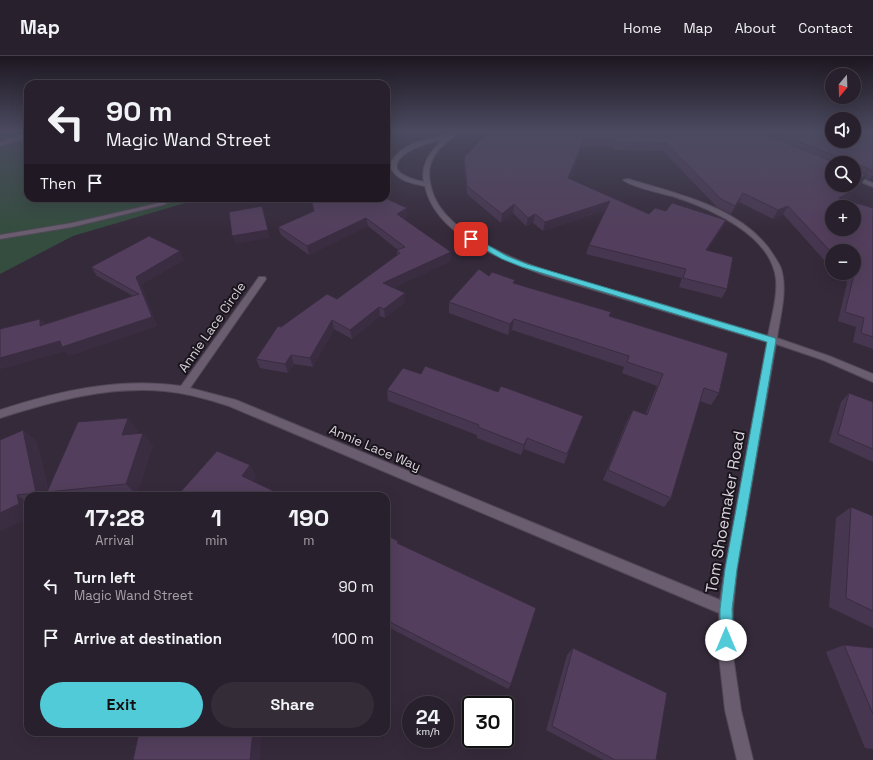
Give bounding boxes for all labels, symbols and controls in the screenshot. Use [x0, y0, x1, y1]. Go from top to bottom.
text: Map [20, 15, 60, 40]
text: Home [623, 19, 661, 37]
text: Map [683, 19, 713, 37]
text: About [735, 19, 776, 37]
text: Contact [798, 19, 853, 37]
north arrow [825, 68, 861, 104]
map controls [825, 68, 861, 280]
text: 90 m [106, 93, 172, 129]
icon: left [40, 96, 92, 148]
button: sound [825, 112, 861, 148]
text: Magic Wand Street [106, 128, 271, 151]
button: search [825, 156, 861, 192]
icon: arrive [84, 172, 106, 194]
text: Then [40, 174, 76, 193]
button: + [825, 200, 861, 236]
pin [454, 222, 488, 256]
icon: arrive [460, 228, 482, 250]
button: − [825, 244, 861, 280]
street label: Annie Lace Circle [175, 279, 249, 375]
street label: Annie Lace Way [327, 421, 423, 475]
street label: Tom Shoemaker Road [700, 429, 750, 595]
text: 17:28 [85, 502, 145, 533]
text: 1 [211, 502, 222, 533]
text: 190 [288, 502, 329, 533]
text: Arrival [95, 532, 134, 549]
text: min [205, 532, 228, 549]
text: m [303, 532, 314, 549]
text: Turn left [74, 568, 136, 587]
icon: left [40, 575, 62, 597]
text: 90 m [338, 577, 374, 596]
text: Magic Wand Street [74, 587, 193, 604]
position arrow [705, 619, 747, 661]
icon: arrive [40, 627, 62, 649]
text: Arrive at destination [74, 629, 222, 648]
text: 100 m [332, 629, 374, 648]
button: Exit [40, 682, 203, 728]
button: Share [211, 682, 374, 728]
speed limit sign: 30 [462, 696, 514, 748]
text: 24 [416, 704, 440, 730]
text: km/h [416, 725, 440, 738]

